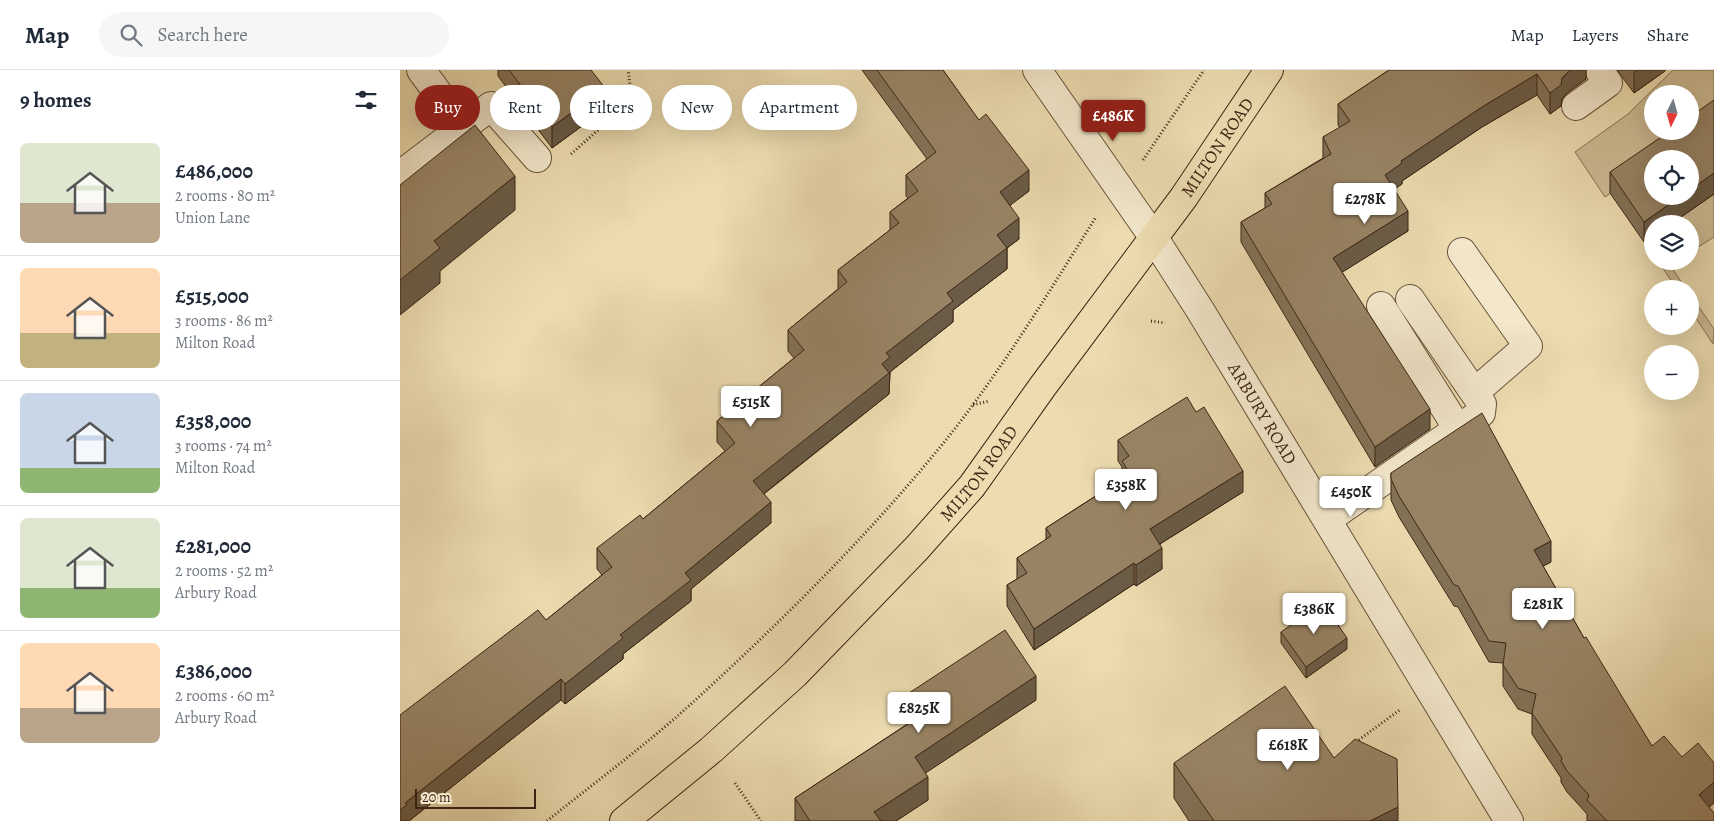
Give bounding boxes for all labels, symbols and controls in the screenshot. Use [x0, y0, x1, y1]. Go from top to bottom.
search box [99, 12, 449, 57]
text: Map [25, 19, 69, 51]
icon: search [117, 21, 145, 49]
text: Search here [157, 22, 248, 48]
text: Map [1511, 23, 1544, 47]
text: Layers [1572, 23, 1619, 47]
text: Share [1647, 23, 1689, 47]
chip: Buy [415, 85, 480, 130]
chip: Rent [490, 85, 560, 130]
chip: Filters [570, 85, 652, 130]
chip: New [662, 85, 732, 130]
chip: Apartment [742, 85, 857, 130]
north arrow [1644, 85, 1699, 140]
map controls [1644, 85, 1699, 400]
text: 9 homes [20, 86, 91, 114]
icon: filters [352, 86, 380, 114]
street label: MILTON ROAD [1175, 93, 1259, 202]
pin: £486K [1078, 100, 1148, 142]
text: £486K [1092, 105, 1134, 127]
button: locate [1644, 150, 1699, 205]
text: £486,000 [175, 157, 253, 185]
icon: home [60, 163, 120, 223]
pin: £278K [1330, 182, 1400, 225]
text: 2 rooms · 80 m² [175, 185, 275, 207]
text: £278K [1344, 188, 1386, 210]
text: Union Lane [175, 207, 250, 229]
button: layers [1644, 215, 1699, 270]
button: + [1644, 280, 1699, 335]
text: £515,000 [175, 282, 249, 310]
icon: home [60, 288, 120, 348]
text: 3 rooms · 86 m² [175, 310, 273, 332]
text: Milton Road [175, 332, 255, 354]
button: − [1644, 345, 1699, 400]
street label: ARBURY ROAD [1222, 357, 1303, 469]
pin: £515K [716, 386, 786, 428]
text: £515K [732, 391, 770, 413]
text: £358,000 [175, 407, 251, 435]
icon: home [60, 413, 120, 473]
street label: MILTON ROAD [934, 421, 1023, 526]
text: 3 rooms · 74 m² [175, 435, 272, 457]
text: Milton Road [175, 457, 255, 479]
pin: £358K [1091, 468, 1161, 511]
text: £358K [1106, 474, 1146, 496]
pin: £450K [1316, 476, 1386, 518]
text: £450K [1330, 481, 1372, 503]
text: £281,000 [175, 532, 251, 560]
icon: home [60, 538, 120, 598]
text: 2 rooms · 52 m² [175, 560, 273, 582]
text: Arbury Road [175, 582, 257, 604]
pin: £281K [1508, 588, 1578, 630]
pin: £386K [1279, 592, 1349, 635]
text: £281K [1523, 593, 1563, 615]
text: £386K [1294, 598, 1334, 620]
text: £386,000 [175, 657, 252, 685]
icon: home [60, 663, 120, 723]
text: 2 rooms · 60 m² [175, 685, 275, 707]
pin: £825K [884, 692, 954, 734]
text: £825K [898, 697, 940, 719]
text: Arbury Road [175, 707, 257, 729]
pin: £618K [1253, 728, 1323, 771]
text: £618K [1268, 734, 1308, 756]
scale bar [415, 786, 536, 809]
text: 20 m [422, 788, 451, 807]

